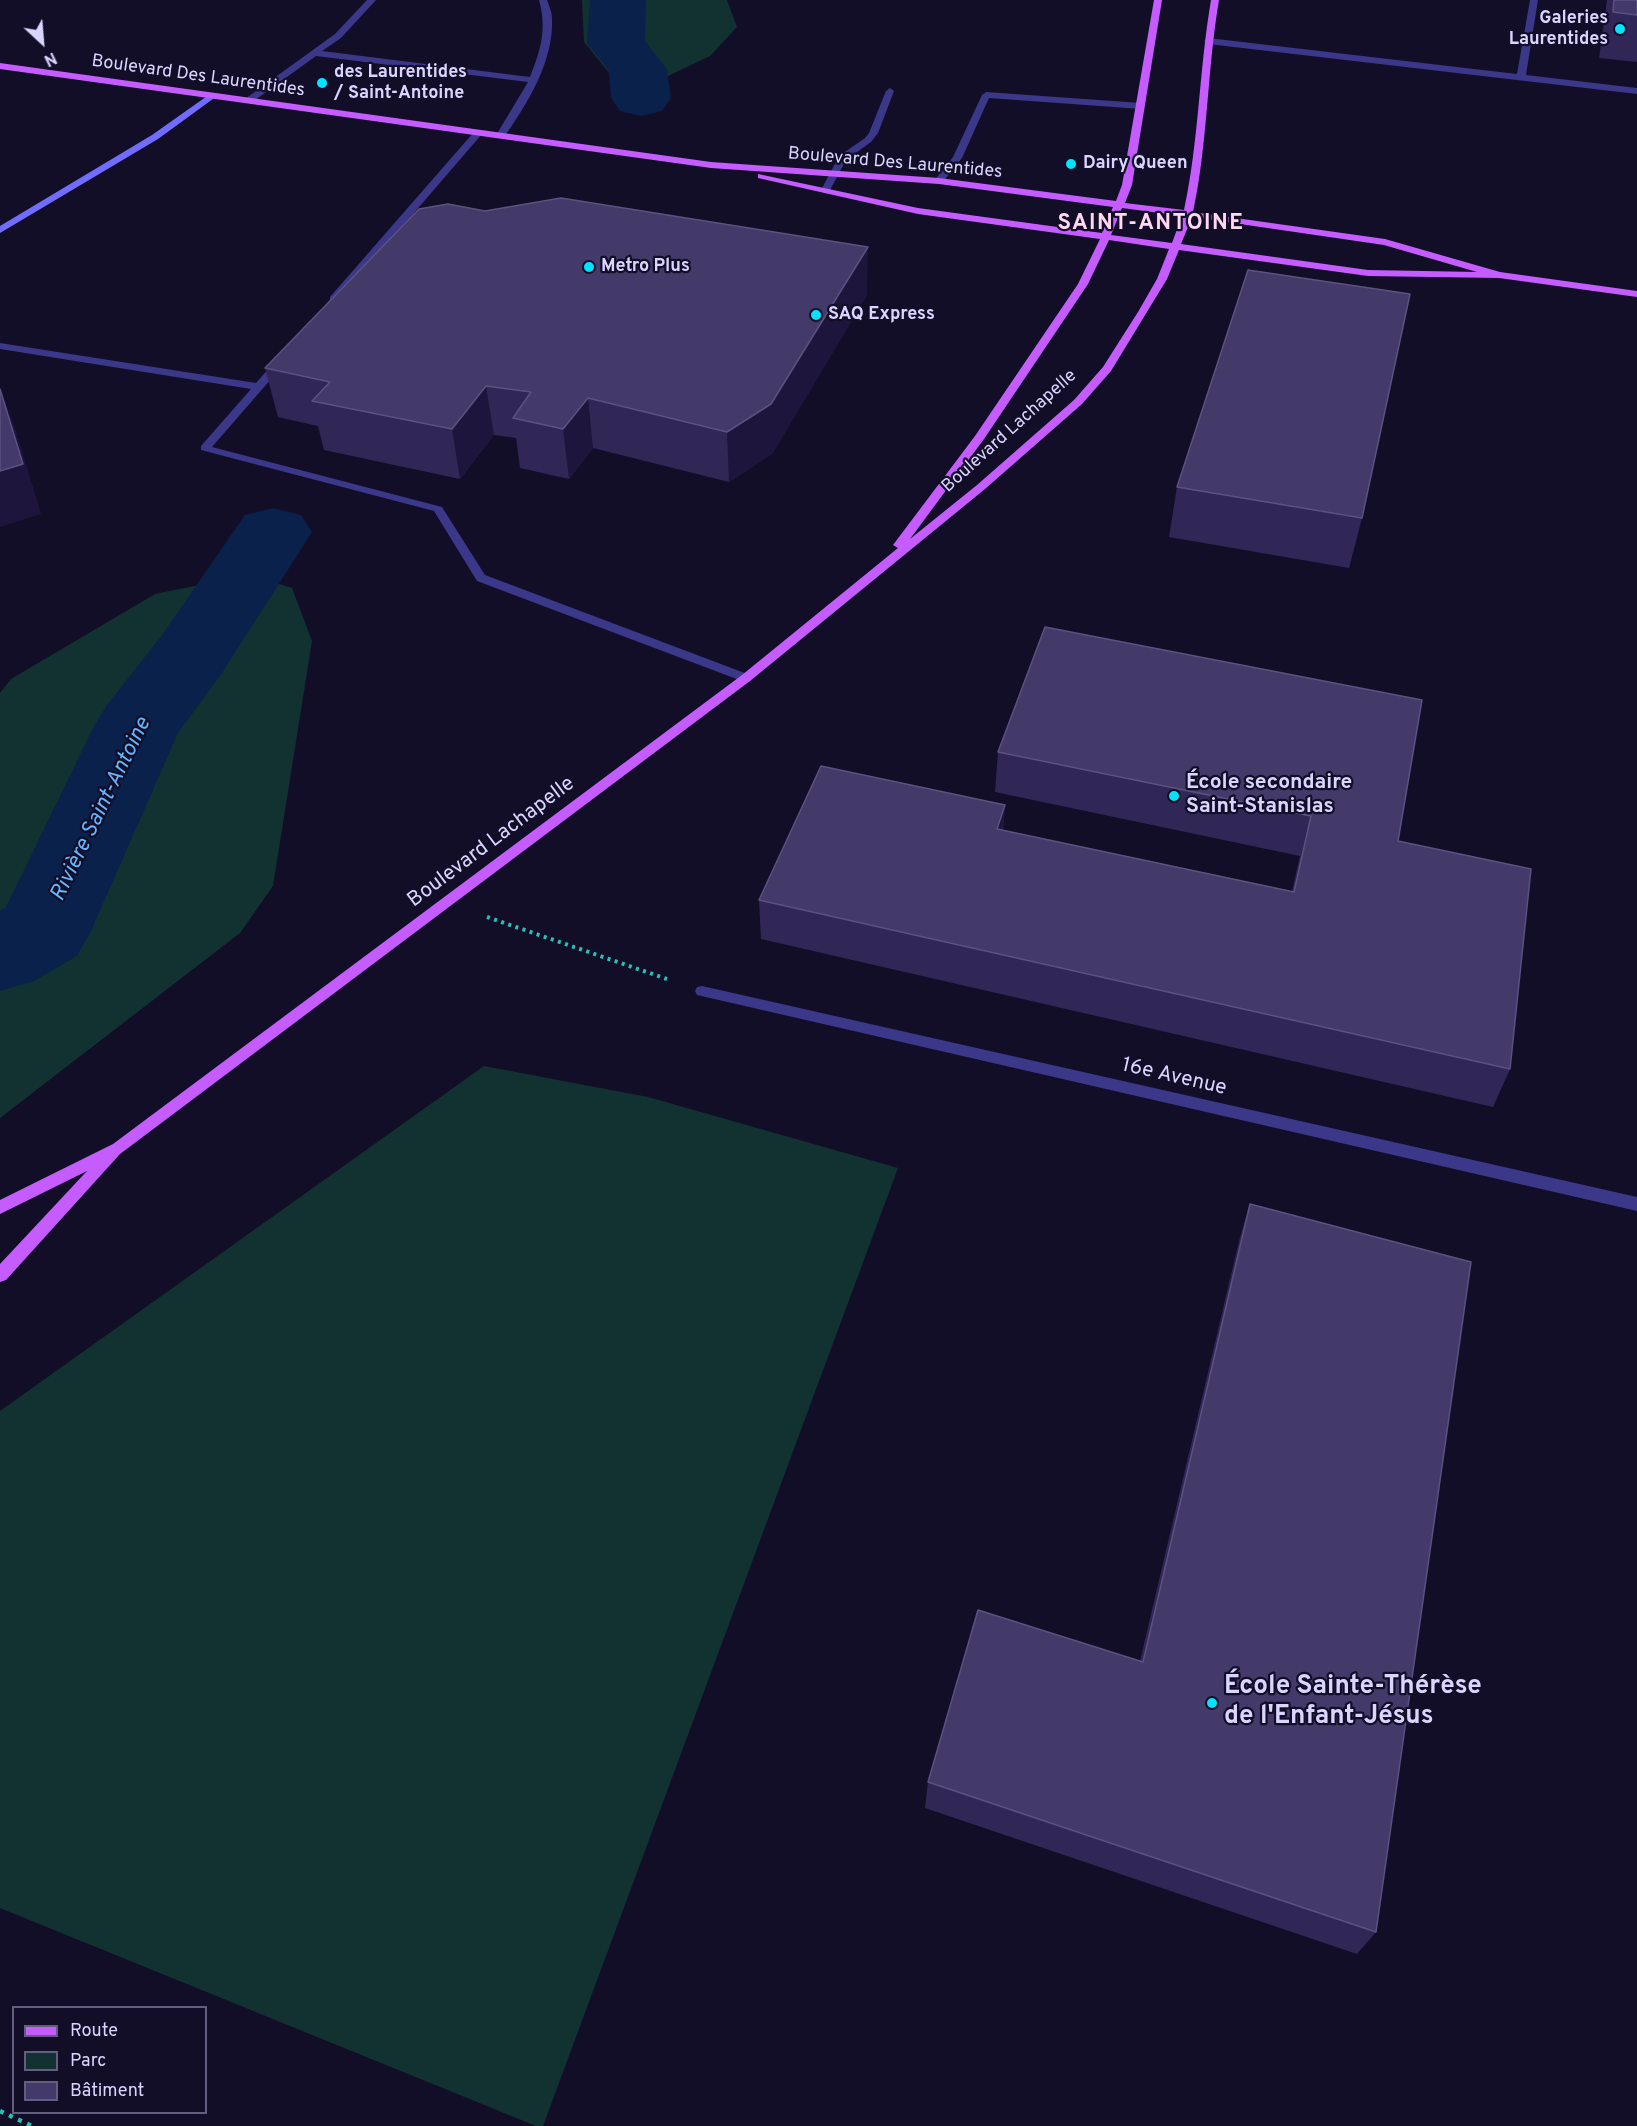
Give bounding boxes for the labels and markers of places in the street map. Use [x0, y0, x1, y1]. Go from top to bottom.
place label: Galeries Laurentides [1509, 8, 1608, 50]
marker: Galeries Laurentides [1613, 22, 1627, 36]
place label: des Laurentides / Saint-Antoine [334, 62, 467, 104]
marker: des Laurentides / Saint-Antoine [315, 76, 329, 90]
place label: Dairy Queen [1083, 153, 1188, 175]
marker: Dairy Queen [1064, 157, 1078, 171]
place label: Metro Plus [601, 256, 690, 278]
marker: Metro Plus [582, 260, 596, 274]
place label: SAQ Express [828, 304, 935, 326]
marker: SAQ Express [809, 308, 823, 322]
place label: École secondaire Saint-Stanislas [1186, 771, 1352, 821]
marker: École secondaire Saint-Stanislas [1167, 789, 1181, 803]
place label: École Sainte-Thérèse de l'Enfant-Jésus [1224, 1672, 1482, 1733]
marker: École Sainte-Thérèse de l'Enfant-Jésus [1205, 1696, 1219, 1710]

